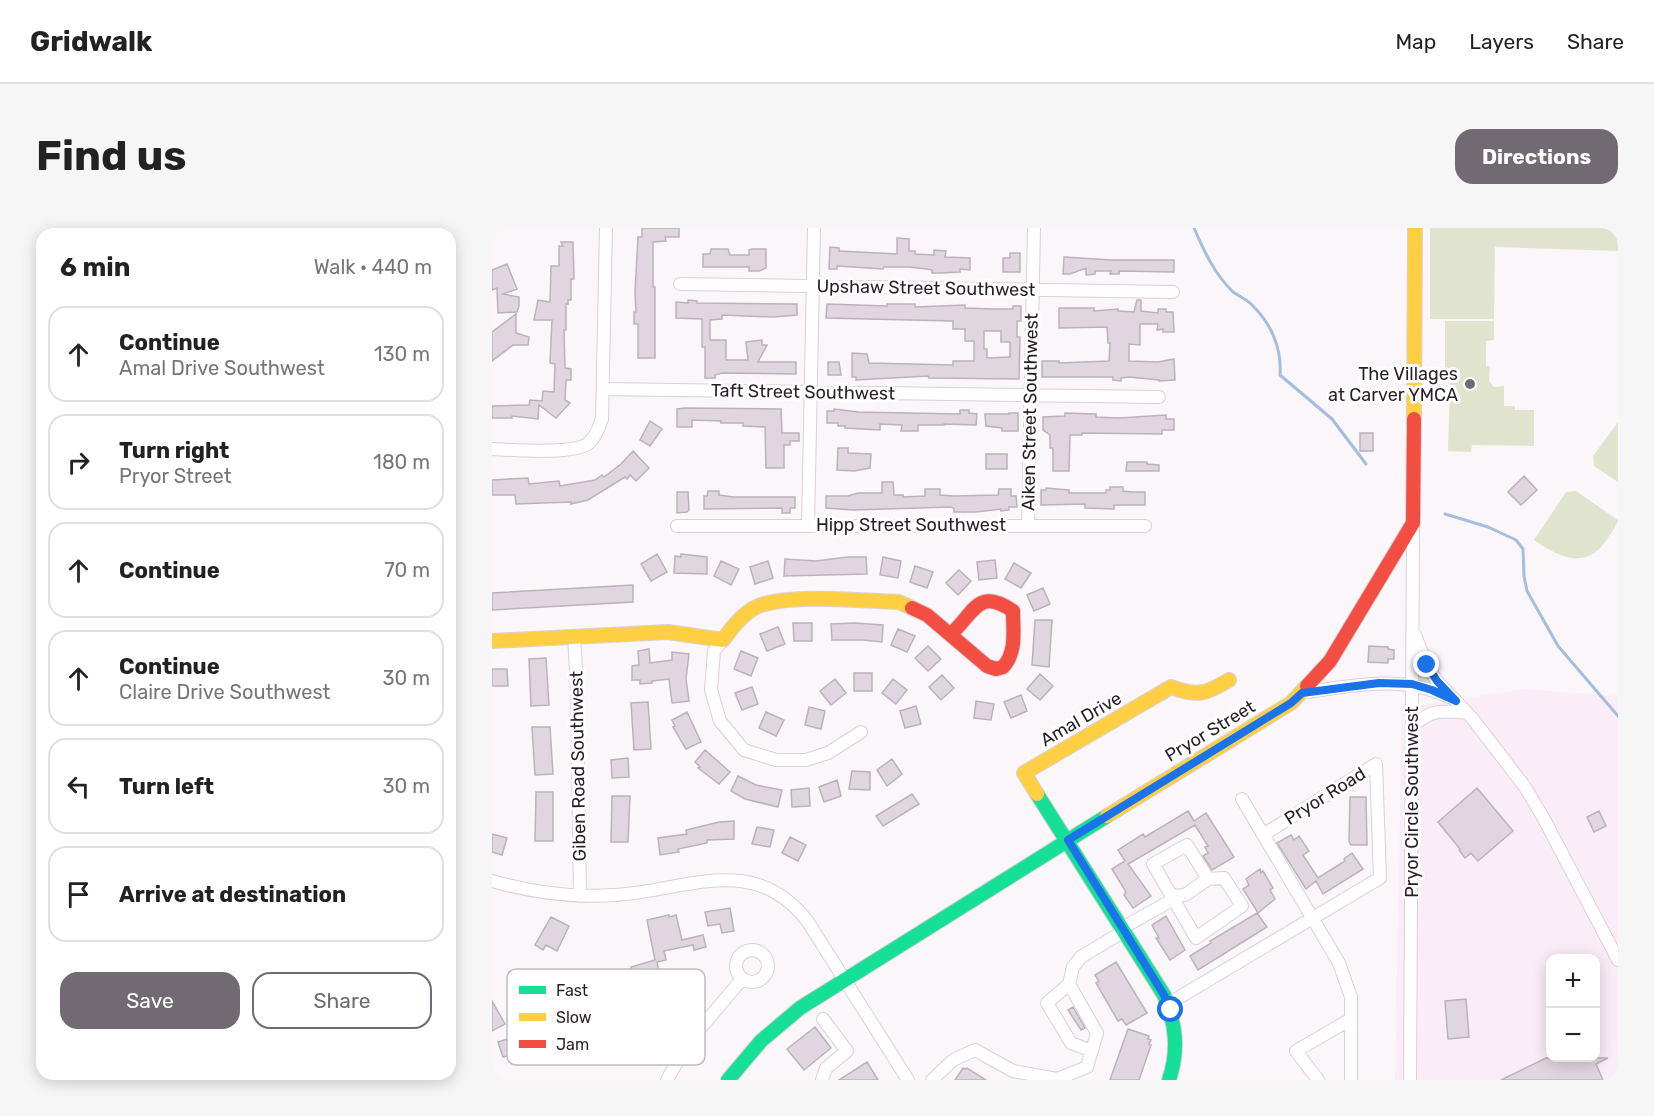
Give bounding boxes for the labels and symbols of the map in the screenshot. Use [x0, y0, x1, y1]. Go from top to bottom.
street label: Upshaw Street Southwest [816, 275, 1036, 301]
street label: Aiken Street Southwest [1017, 313, 1043, 511]
place label: The Villages at Carver YMCA [1328, 363, 1458, 406]
marker: The Villages at Carver YMCA [1463, 377, 1477, 391]
street label: Taft Street Southwest [711, 379, 895, 405]
street label: Hipp Street Southwest [816, 514, 1006, 536]
route end [1413, 651, 1439, 677]
street label: Giben Road Southwest [565, 671, 591, 861]
street label: Amal Drive [1036, 687, 1126, 751]
street label: Pryor Street [1161, 696, 1259, 766]
street label: Pryor Circle Southwest [1401, 706, 1423, 898]
street label: Pryor Road [1280, 762, 1370, 830]
legend [507, 969, 705, 1065]
text: Fast [556, 981, 588, 1000]
route start [1157, 996, 1183, 1022]
text: Slow [556, 1008, 592, 1027]
text: Jam [556, 1035, 589, 1054]

